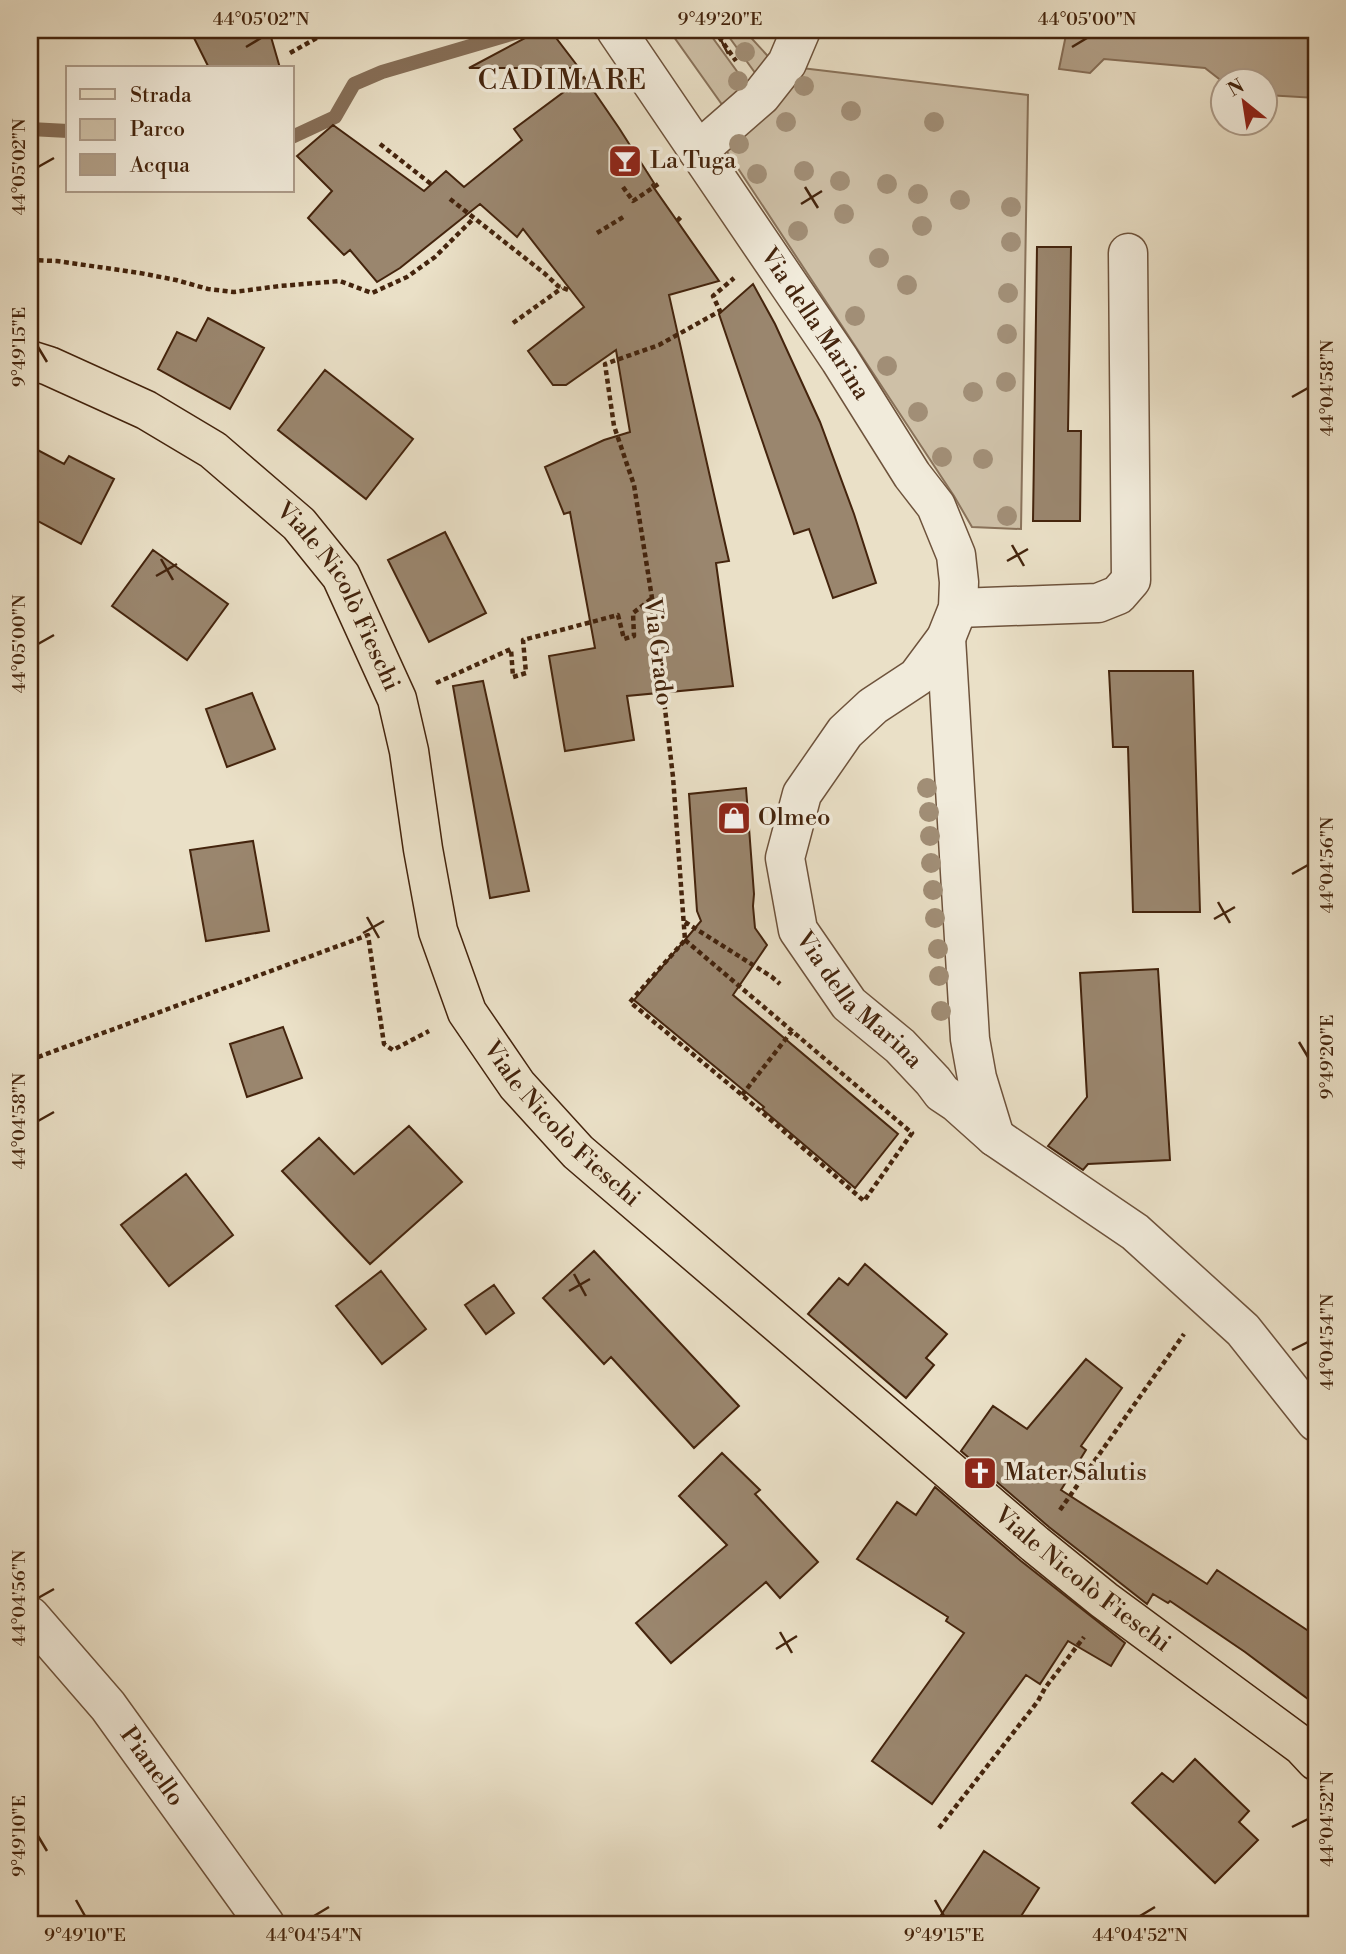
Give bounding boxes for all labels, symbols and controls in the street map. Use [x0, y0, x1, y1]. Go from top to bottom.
text: 44°05'02"N [213, 8, 310, 31]
text: 9°49'20"E [678, 8, 762, 31]
text: 44°05'00"N [1038, 8, 1137, 31]
district label: CADIMARE [478, 63, 648, 98]
legend [66, 66, 294, 192]
north arrow [1210, 66, 1280, 136]
text: N [1223, 74, 1249, 102]
text: Strada [130, 83, 192, 109]
text: Parco [130, 117, 185, 143]
text: 44°05'02"N [8, 118, 31, 215]
bar icon: La Tuga [606, 142, 644, 180]
place label: La Tuga [650, 146, 737, 176]
text: Acqua [129, 153, 190, 179]
street label: Via della Marina [753, 241, 877, 406]
text: 9°49'15"E [8, 307, 31, 387]
text: 44°04'58"N [1316, 339, 1339, 436]
street label: Viale Nicolò Fieschi [269, 495, 406, 696]
text: 44°05'00"N [8, 594, 31, 693]
street label: Via Grado [636, 596, 679, 707]
shop icon: Olmeo [715, 799, 753, 837]
place label: Olmeo [758, 803, 831, 833]
text: 44°04'56"N [1316, 816, 1339, 913]
street label: Via della Marina [788, 925, 929, 1076]
text: 9°49'20"E [1316, 1015, 1339, 1099]
street label: Viale Nicolò Fieschi [476, 1035, 646, 1213]
text: 44°04'58"N [8, 1072, 31, 1169]
text: 44°04'54"N [1316, 1293, 1339, 1390]
church icon: Mater Salutis [961, 1454, 999, 1492]
place label: Mater Salutis [1004, 1458, 1147, 1488]
street label: Viale Nicolò Fieschi [987, 1500, 1176, 1659]
text: 44°04'56"N [8, 1549, 31, 1646]
street label: Pianello [113, 1721, 190, 1812]
text: 44°04'52"N [1316, 1771, 1339, 1867]
text: 9°49'10"E [8, 1795, 31, 1877]
text: 9°49'10"E [44, 1924, 126, 1947]
text: 44°04'54"N [266, 1924, 363, 1947]
text: 9°49'15"E [904, 1924, 984, 1947]
text: 44°04'52"N [1092, 1924, 1188, 1947]

